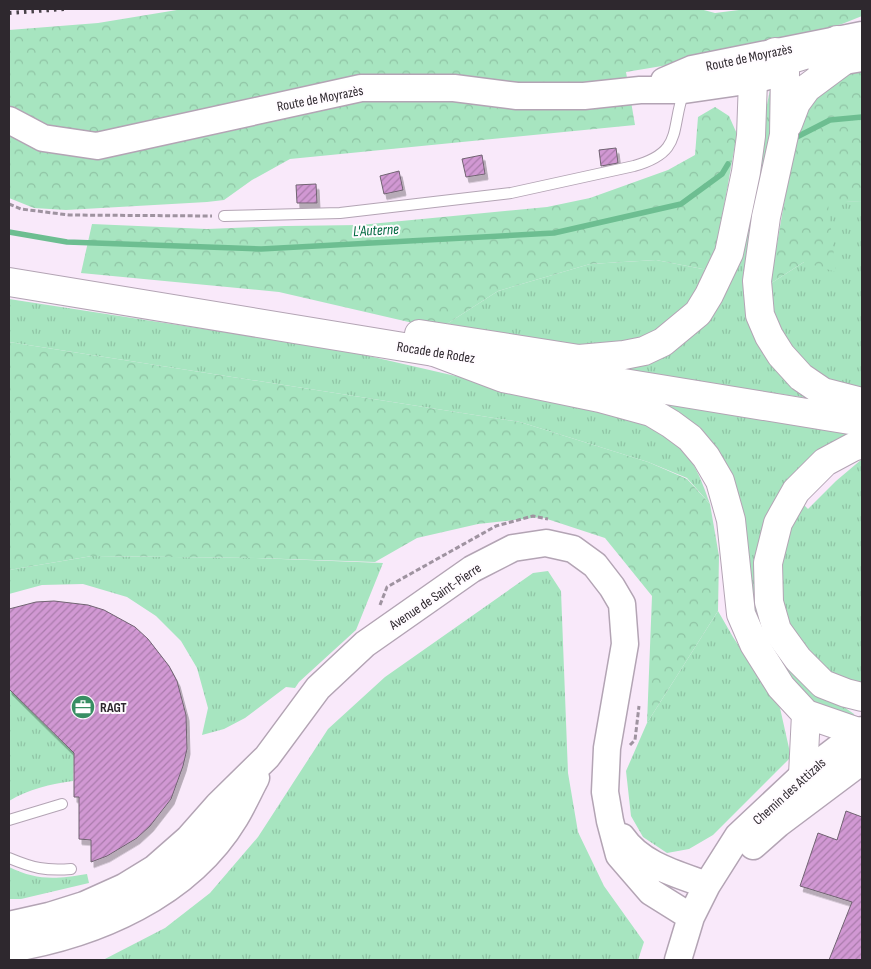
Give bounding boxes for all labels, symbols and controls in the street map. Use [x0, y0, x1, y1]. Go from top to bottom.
street label: Route de Moyrazès [704, 40, 794, 75]
street label: Route de Moyrazès [275, 82, 365, 115]
water label: L'Auterne [353, 220, 400, 241]
street label: Rocade de Rodez [396, 338, 476, 367]
street label: Avenue de Saint-Pierre [385, 559, 484, 634]
office icon: RAGT [70, 694, 96, 720]
place label: RAGT [100, 699, 127, 716]
street label: Chemin des Attizals [749, 754, 829, 829]

